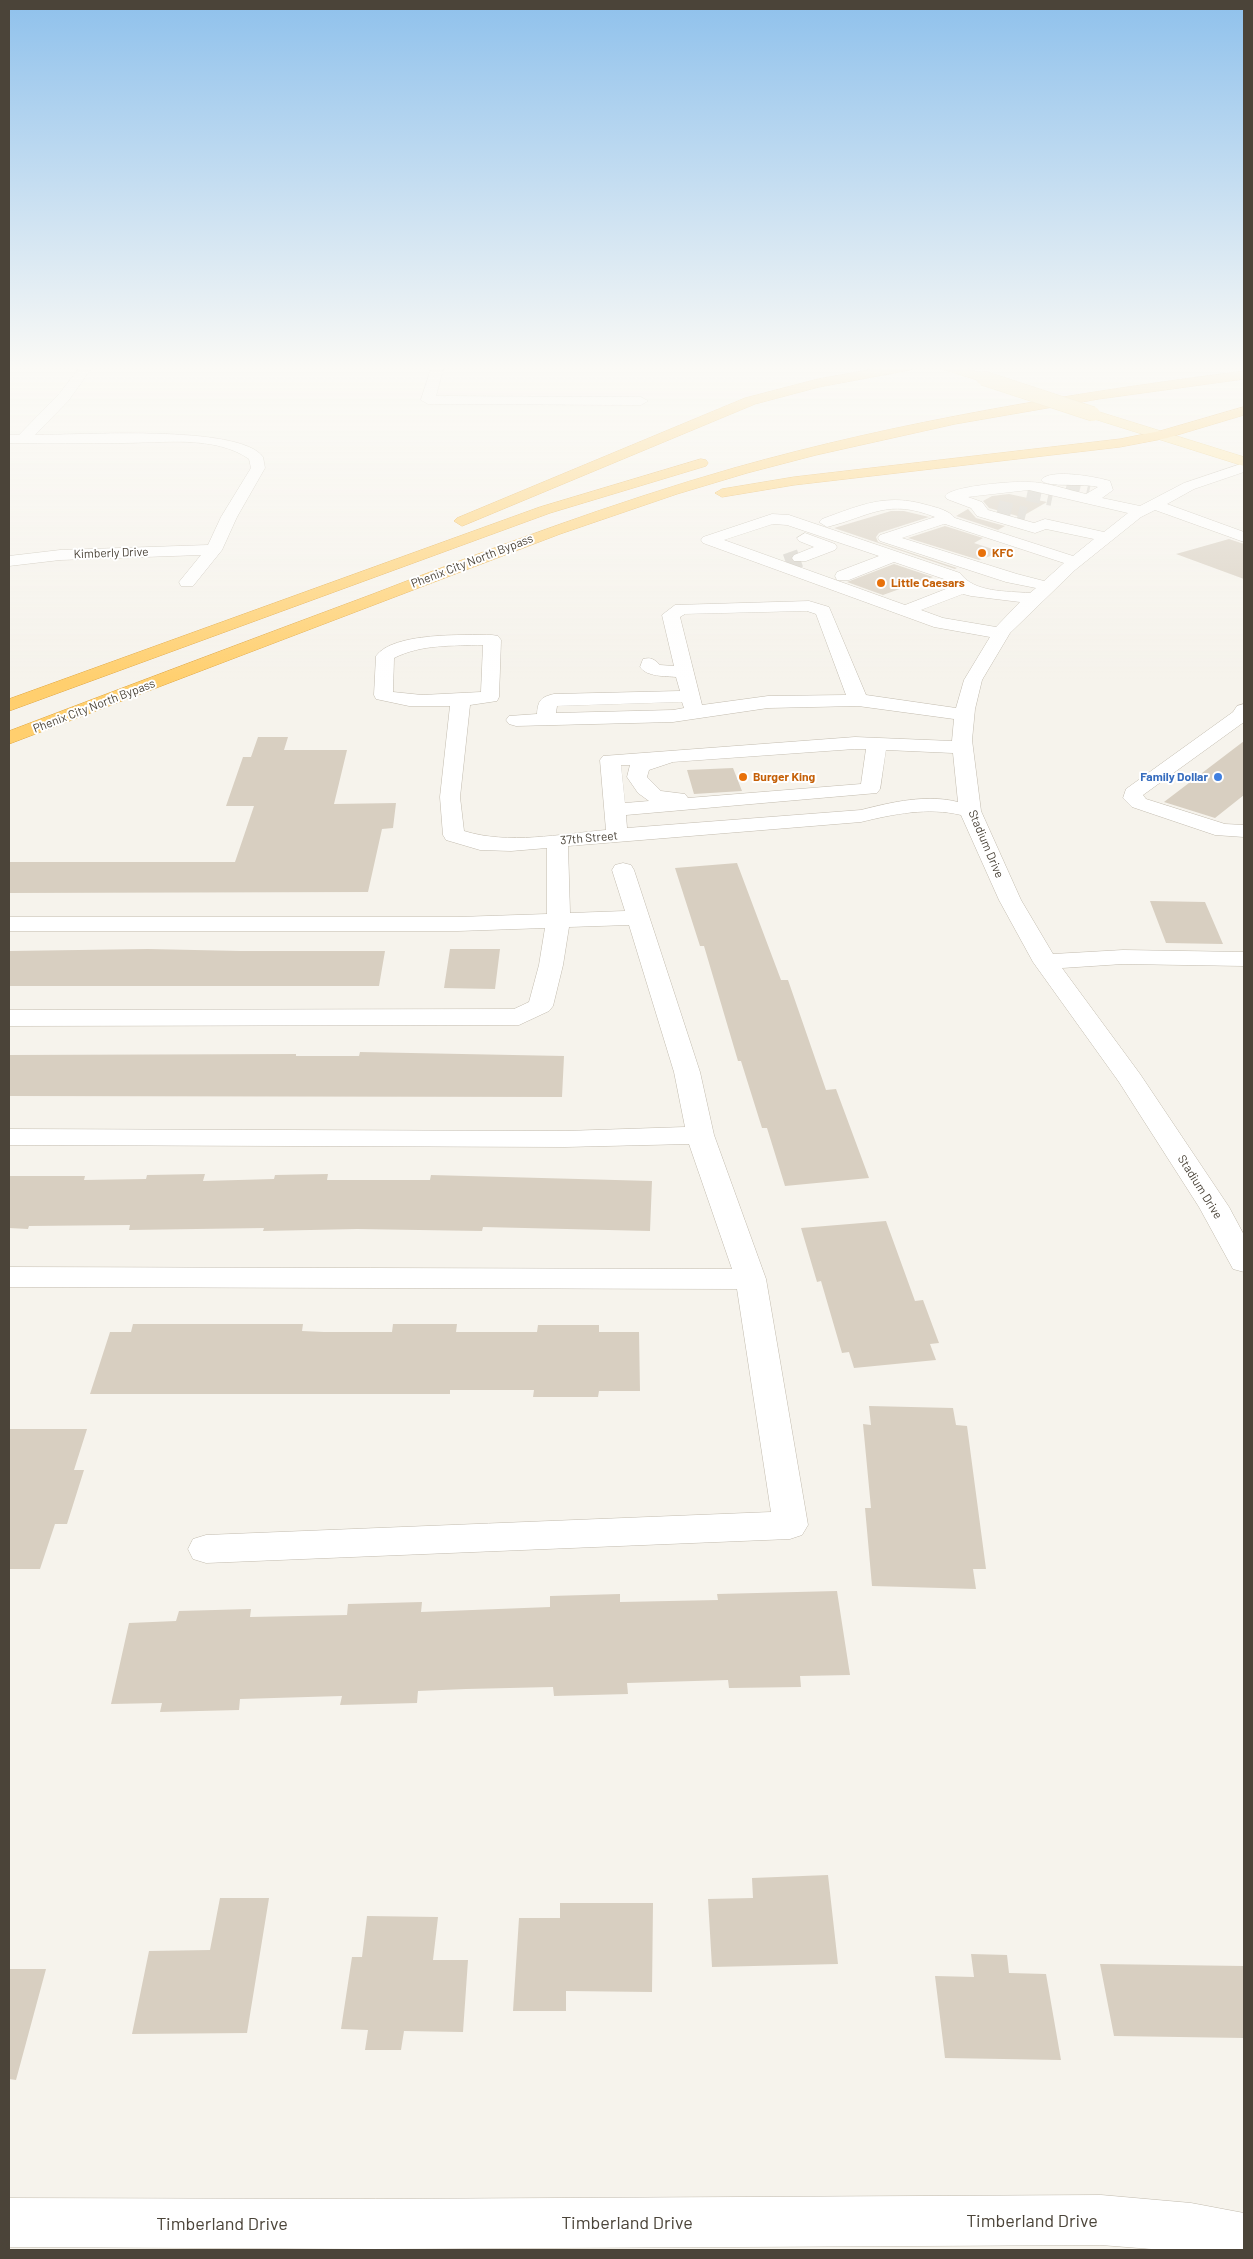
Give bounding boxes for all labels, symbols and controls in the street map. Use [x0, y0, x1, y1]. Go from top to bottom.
street label: Phenix City North Bypass [409, 531, 535, 591]
street label: Kimberly Drive [73, 544, 149, 562]
place label: KFC [992, 546, 1014, 560]
marker: KFC [976, 547, 988, 559]
place label: Little Caesars [891, 576, 965, 590]
marker: Little Caesars [875, 577, 887, 589]
street label: Phenix City North Bypass [31, 676, 157, 736]
place label: Burger King [753, 770, 815, 784]
place label: Family Dollar [1140, 770, 1208, 784]
marker: Burger King [737, 771, 749, 783]
marker: Family Dollar [1212, 771, 1224, 783]
street label: Stadium Drive [965, 808, 1007, 880]
street label: 37th Street [560, 828, 618, 848]
street label: Stadium Drive [1175, 1152, 1225, 1222]
street label: Timberland Drive [966, 2210, 1098, 2232]
street label: Timberland Drive [561, 2212, 693, 2234]
street label: Timberland Drive [156, 2213, 288, 2235]

